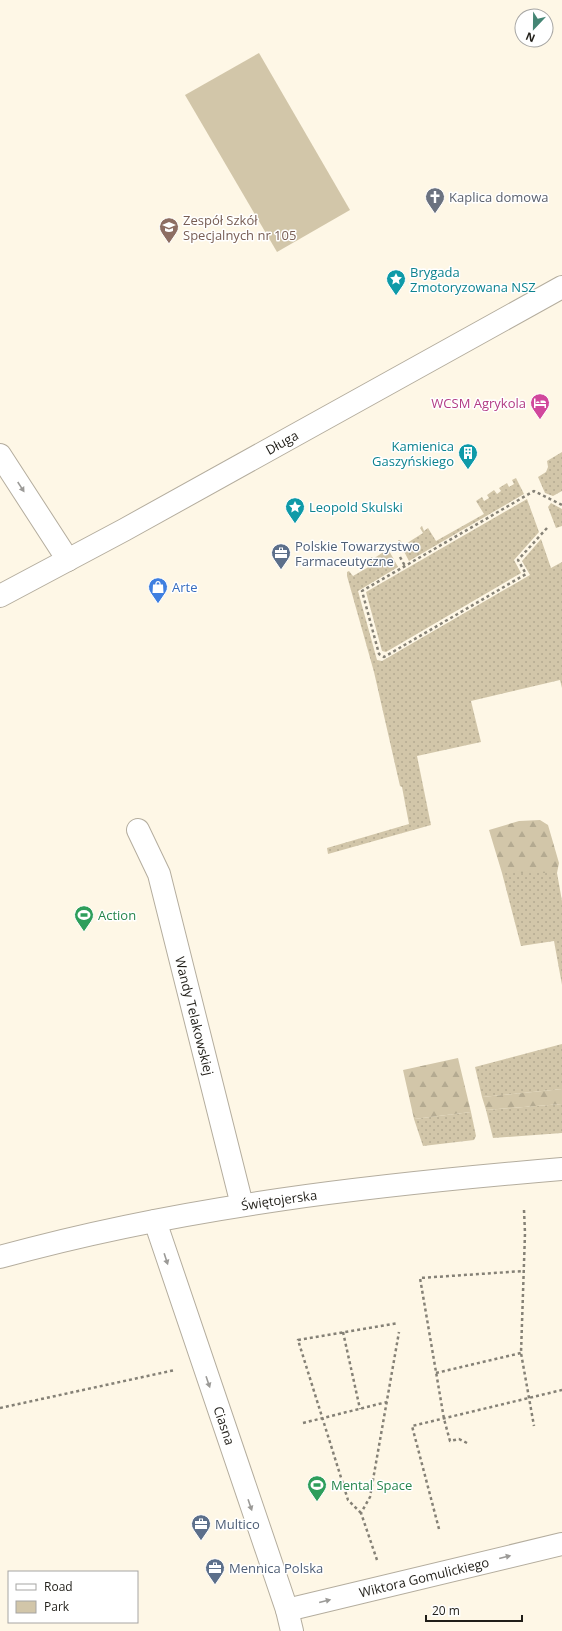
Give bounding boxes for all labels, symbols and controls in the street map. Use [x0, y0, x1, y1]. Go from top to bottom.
north arrow [514, 8, 554, 48]
text: N [523, 29, 537, 46]
church icon: Kaplica domowa [424, 186, 446, 214]
place label: Kaplica domowa [449, 188, 548, 206]
place label: Zespół Szkół Specjalnych nr 105 [183, 211, 296, 244]
school or university icon: Zespół Szkół Specjalnych nr 105 [158, 216, 180, 244]
place label: Brygada Zmotoryzowana NSZ [410, 263, 536, 296]
place icon: Brygada Zmotoryzowana NSZ [385, 268, 407, 296]
hotel icon: WCSM Agrykola [529, 392, 551, 420]
place label: WCSM Agrykola [431, 394, 526, 412]
street label: Długa [262, 426, 302, 459]
place label: Kamienica Gaszyńskiego [372, 437, 454, 470]
building icon: Kamienica Gaszyńskiego [457, 442, 479, 470]
one-way arrow [17, 482, 25, 492]
place icon: Leopold Skulski [284, 496, 306, 524]
place label: Leopold Skulski [309, 498, 403, 516]
place label: Polskie Towarzystwo Farmaceutyczne [295, 537, 420, 570]
office icon: Polskie Towarzystwo Farmaceutyczne [270, 542, 292, 570]
shop icon: Arte [147, 576, 169, 604]
place label: Arte [172, 578, 197, 596]
sports icon: Action [73, 904, 95, 932]
place label: Action [98, 906, 136, 924]
street label: Wandy Telakowskiej [171, 955, 218, 1077]
street label: Świętojerska [240, 1186, 318, 1214]
one-way arrow [163, 1253, 169, 1265]
one-way arrow [205, 1376, 211, 1388]
street label: Ciasna [209, 1404, 239, 1447]
sports icon: Mental Space [306, 1474, 328, 1502]
place label: Mental Space [331, 1476, 412, 1494]
one-way arrow [247, 1499, 253, 1511]
office icon: Multico [190, 1513, 212, 1541]
place label: Multico [215, 1515, 260, 1533]
street label: Wiktora Gomulickiego [357, 1553, 491, 1601]
one-way arrow [499, 1554, 512, 1560]
office icon: Mennica Polska [204, 1557, 226, 1585]
place label: Mennica Polska [229, 1559, 323, 1577]
legend [8, 1571, 138, 1623]
text: Road [44, 1578, 73, 1595]
scale bar [426, 1597, 522, 1623]
text: Park [44, 1598, 70, 1615]
one-way arrow [319, 1598, 331, 1604]
text: 20 m [432, 1602, 460, 1619]

